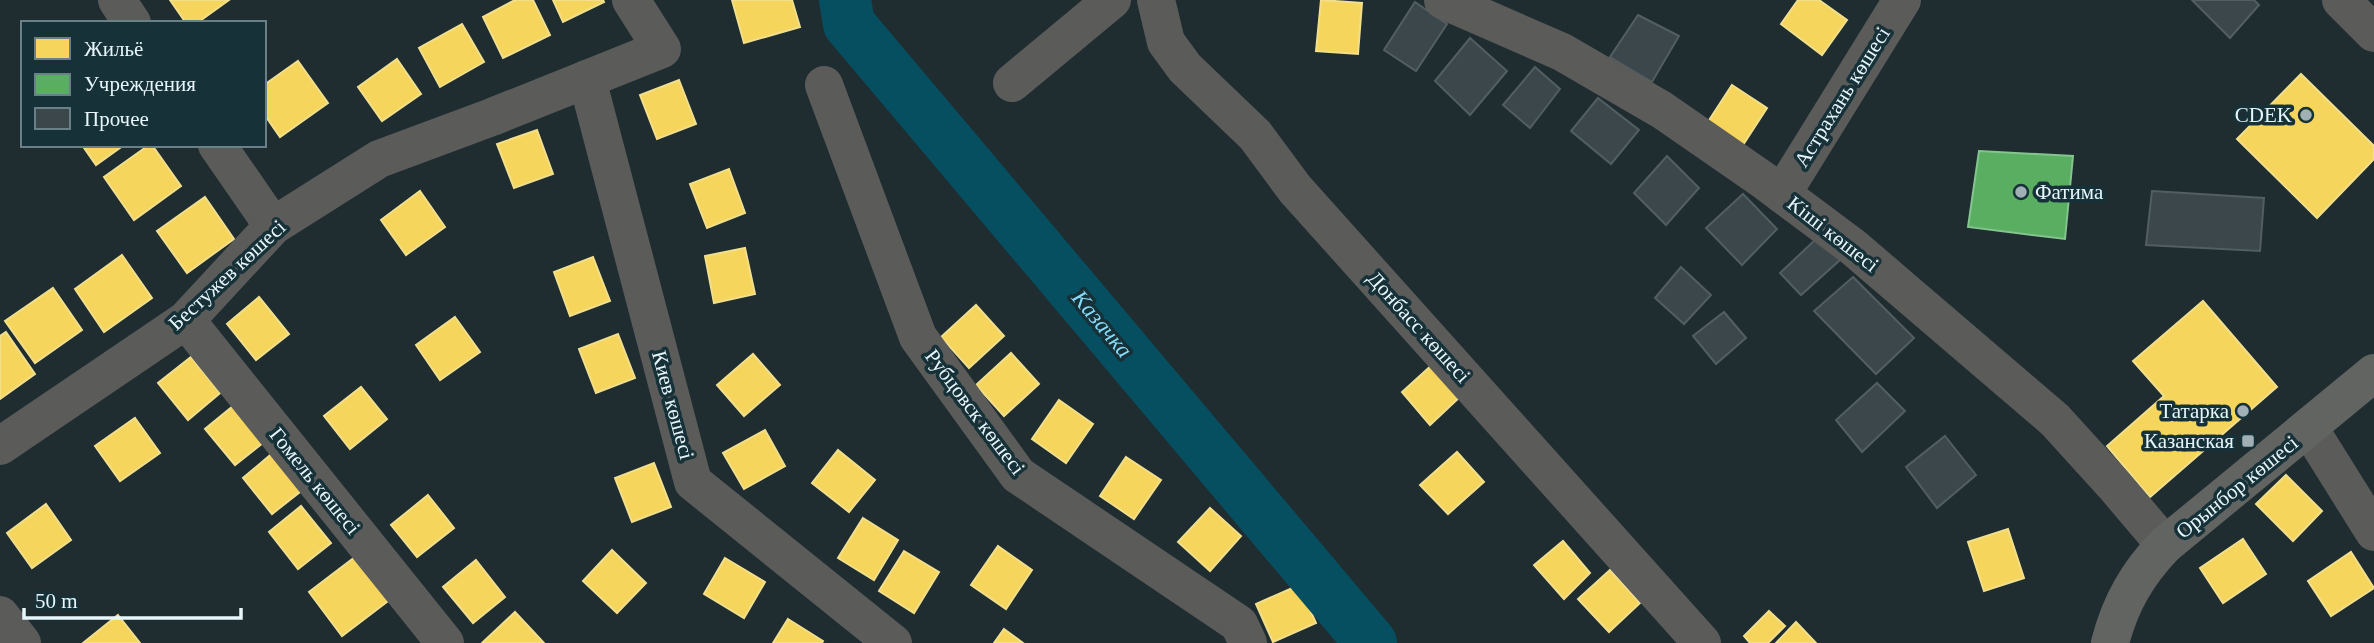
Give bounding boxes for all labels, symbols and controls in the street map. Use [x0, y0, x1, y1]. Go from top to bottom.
legend [21, 21, 266, 147]
street label: Астрахань көшесі [1789, 22, 1895, 172]
text: Жильё [84, 37, 143, 61]
text: Учреждения [84, 72, 196, 96]
place label: CDEK [2235, 103, 2292, 127]
text: Прочее [84, 107, 149, 131]
marker: CDEK [2298, 107, 2314, 123]
place label: Фатима [2035, 180, 2104, 204]
marker: Фатима [2013, 184, 2029, 200]
street label: Кіші көшесі [1783, 191, 1883, 277]
street label: Бестужев көшесі [164, 215, 290, 335]
street label: Донбасс көшесі [1363, 266, 1475, 388]
water label: Казачка [1066, 285, 1137, 363]
street label: Рубцовск көшесі [920, 345, 1030, 480]
street label: Киев көшесі [647, 348, 699, 462]
place label: Татарка [2159, 399, 2230, 423]
marker: Татарка [2235, 403, 2251, 419]
street label: Гомель көшесі [265, 423, 365, 539]
place label: Казанская [2144, 429, 2234, 453]
street label: Орынбор көшесі [2171, 430, 2303, 543]
marker: Казанская [2240, 433, 2256, 449]
scale bar [24, 576, 242, 620]
text: 50 m [35, 589, 78, 613]

